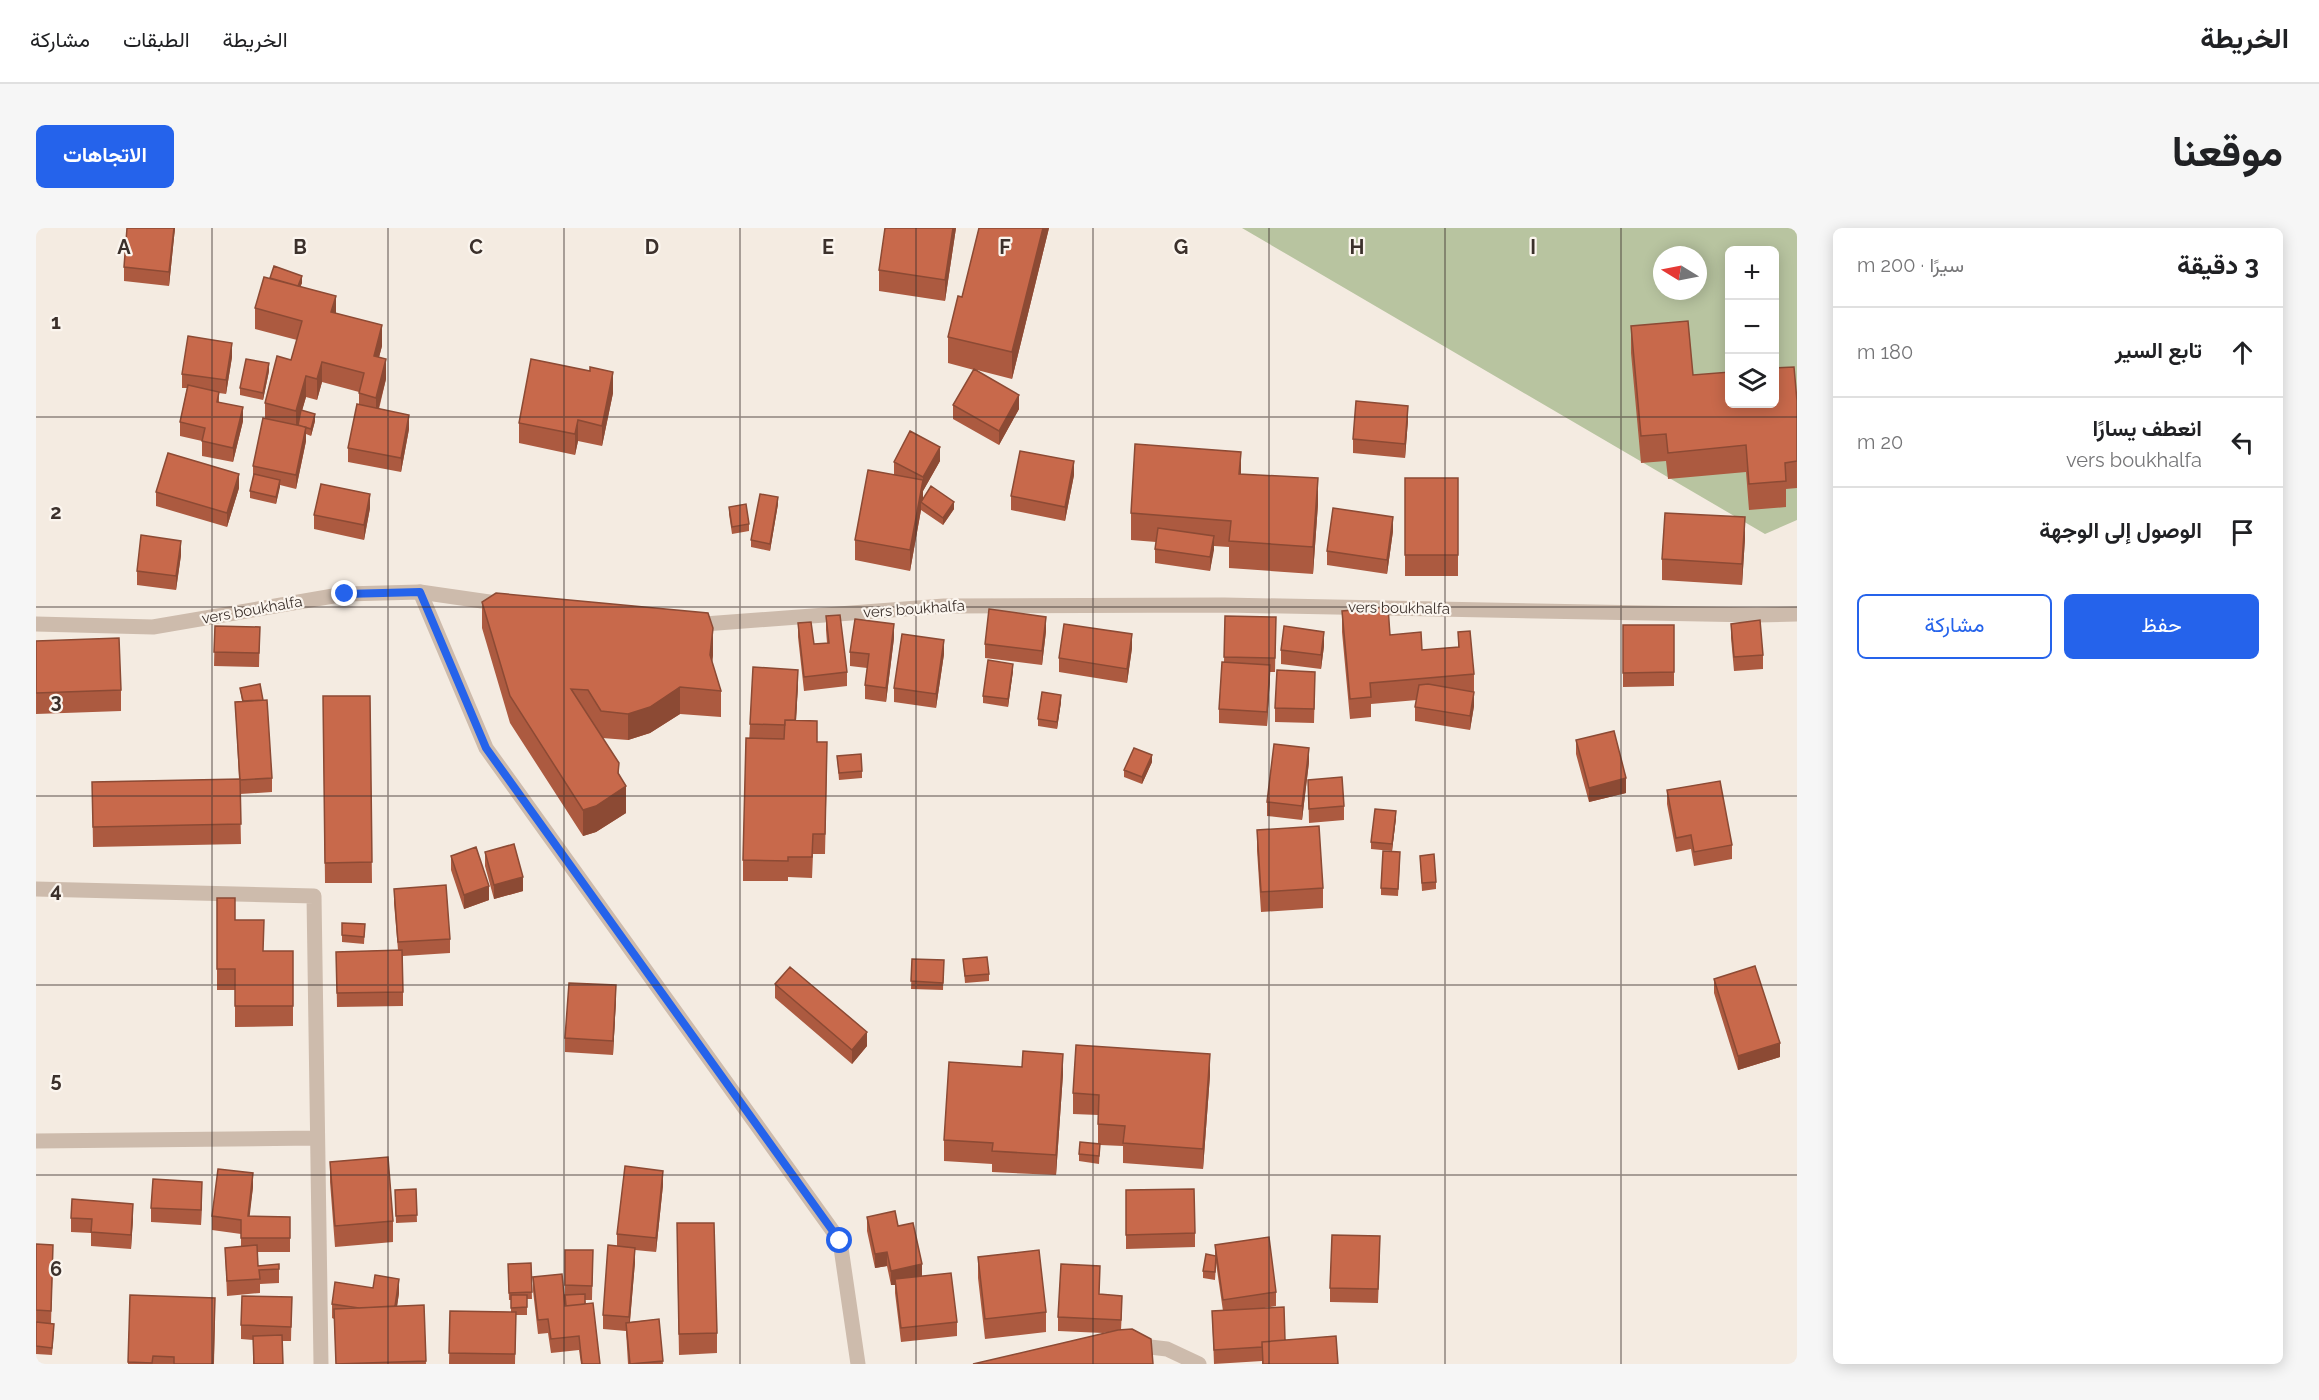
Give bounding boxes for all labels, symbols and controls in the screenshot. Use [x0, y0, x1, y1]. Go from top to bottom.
text: الخريطة [2200, 22, 2289, 55]
text: مشاركة [30, 27, 90, 52]
text: الطبقات [123, 27, 190, 52]
text: الخريطة [223, 27, 288, 52]
button: الاتجاهات [36, 125, 174, 188]
text: موقعنا [2172, 127, 2283, 176]
text: A [117, 235, 131, 259]
text: B [293, 235, 307, 259]
text: C [469, 235, 483, 259]
text: D [645, 235, 659, 259]
text: E [822, 235, 834, 259]
text: F [999, 235, 1011, 259]
text: G [1174, 235, 1188, 259]
text: H [1350, 235, 1364, 259]
text: I [1530, 235, 1536, 259]
north arrow [1653, 246, 1707, 300]
map controls [1725, 246, 1779, 408]
button: + [1725, 246, 1779, 300]
text: 3 دقيقة [2177, 250, 2259, 280]
text: سيرًا · 200 m [1857, 253, 1964, 277]
button: − [1725, 300, 1779, 354]
text: 1 [51, 310, 61, 334]
icon: ahead [2226, 336, 2259, 369]
text: تابع السير [2115, 337, 2202, 363]
text: 180 m [1857, 340, 1913, 364]
button: layers [1725, 354, 1779, 408]
text: انعطف يسارًا [2093, 415, 2202, 441]
icon: left [2226, 426, 2259, 459]
text: 20 m [1857, 430, 1903, 454]
text: vers boukhalfa [2066, 448, 2202, 472]
text: 2 [50, 500, 62, 524]
icon: arrive [2226, 516, 2259, 549]
text: الوصول إلى الوجهة [2039, 517, 2202, 543]
route end [331, 580, 357, 606]
street label: vers boukhalfa [200, 592, 304, 628]
button: مشاركة [1857, 594, 2052, 659]
button: حفظ [2064, 594, 2259, 659]
street label: vers boukhalfa [862, 596, 966, 622]
street label: vers boukhalfa [1348, 598, 1450, 618]
text: 3 [50, 689, 62, 713]
text: 4 [50, 878, 62, 902]
text: 5 [50, 1068, 62, 1092]
route start [826, 1227, 852, 1253]
text: 6 [50, 1257, 62, 1281]

